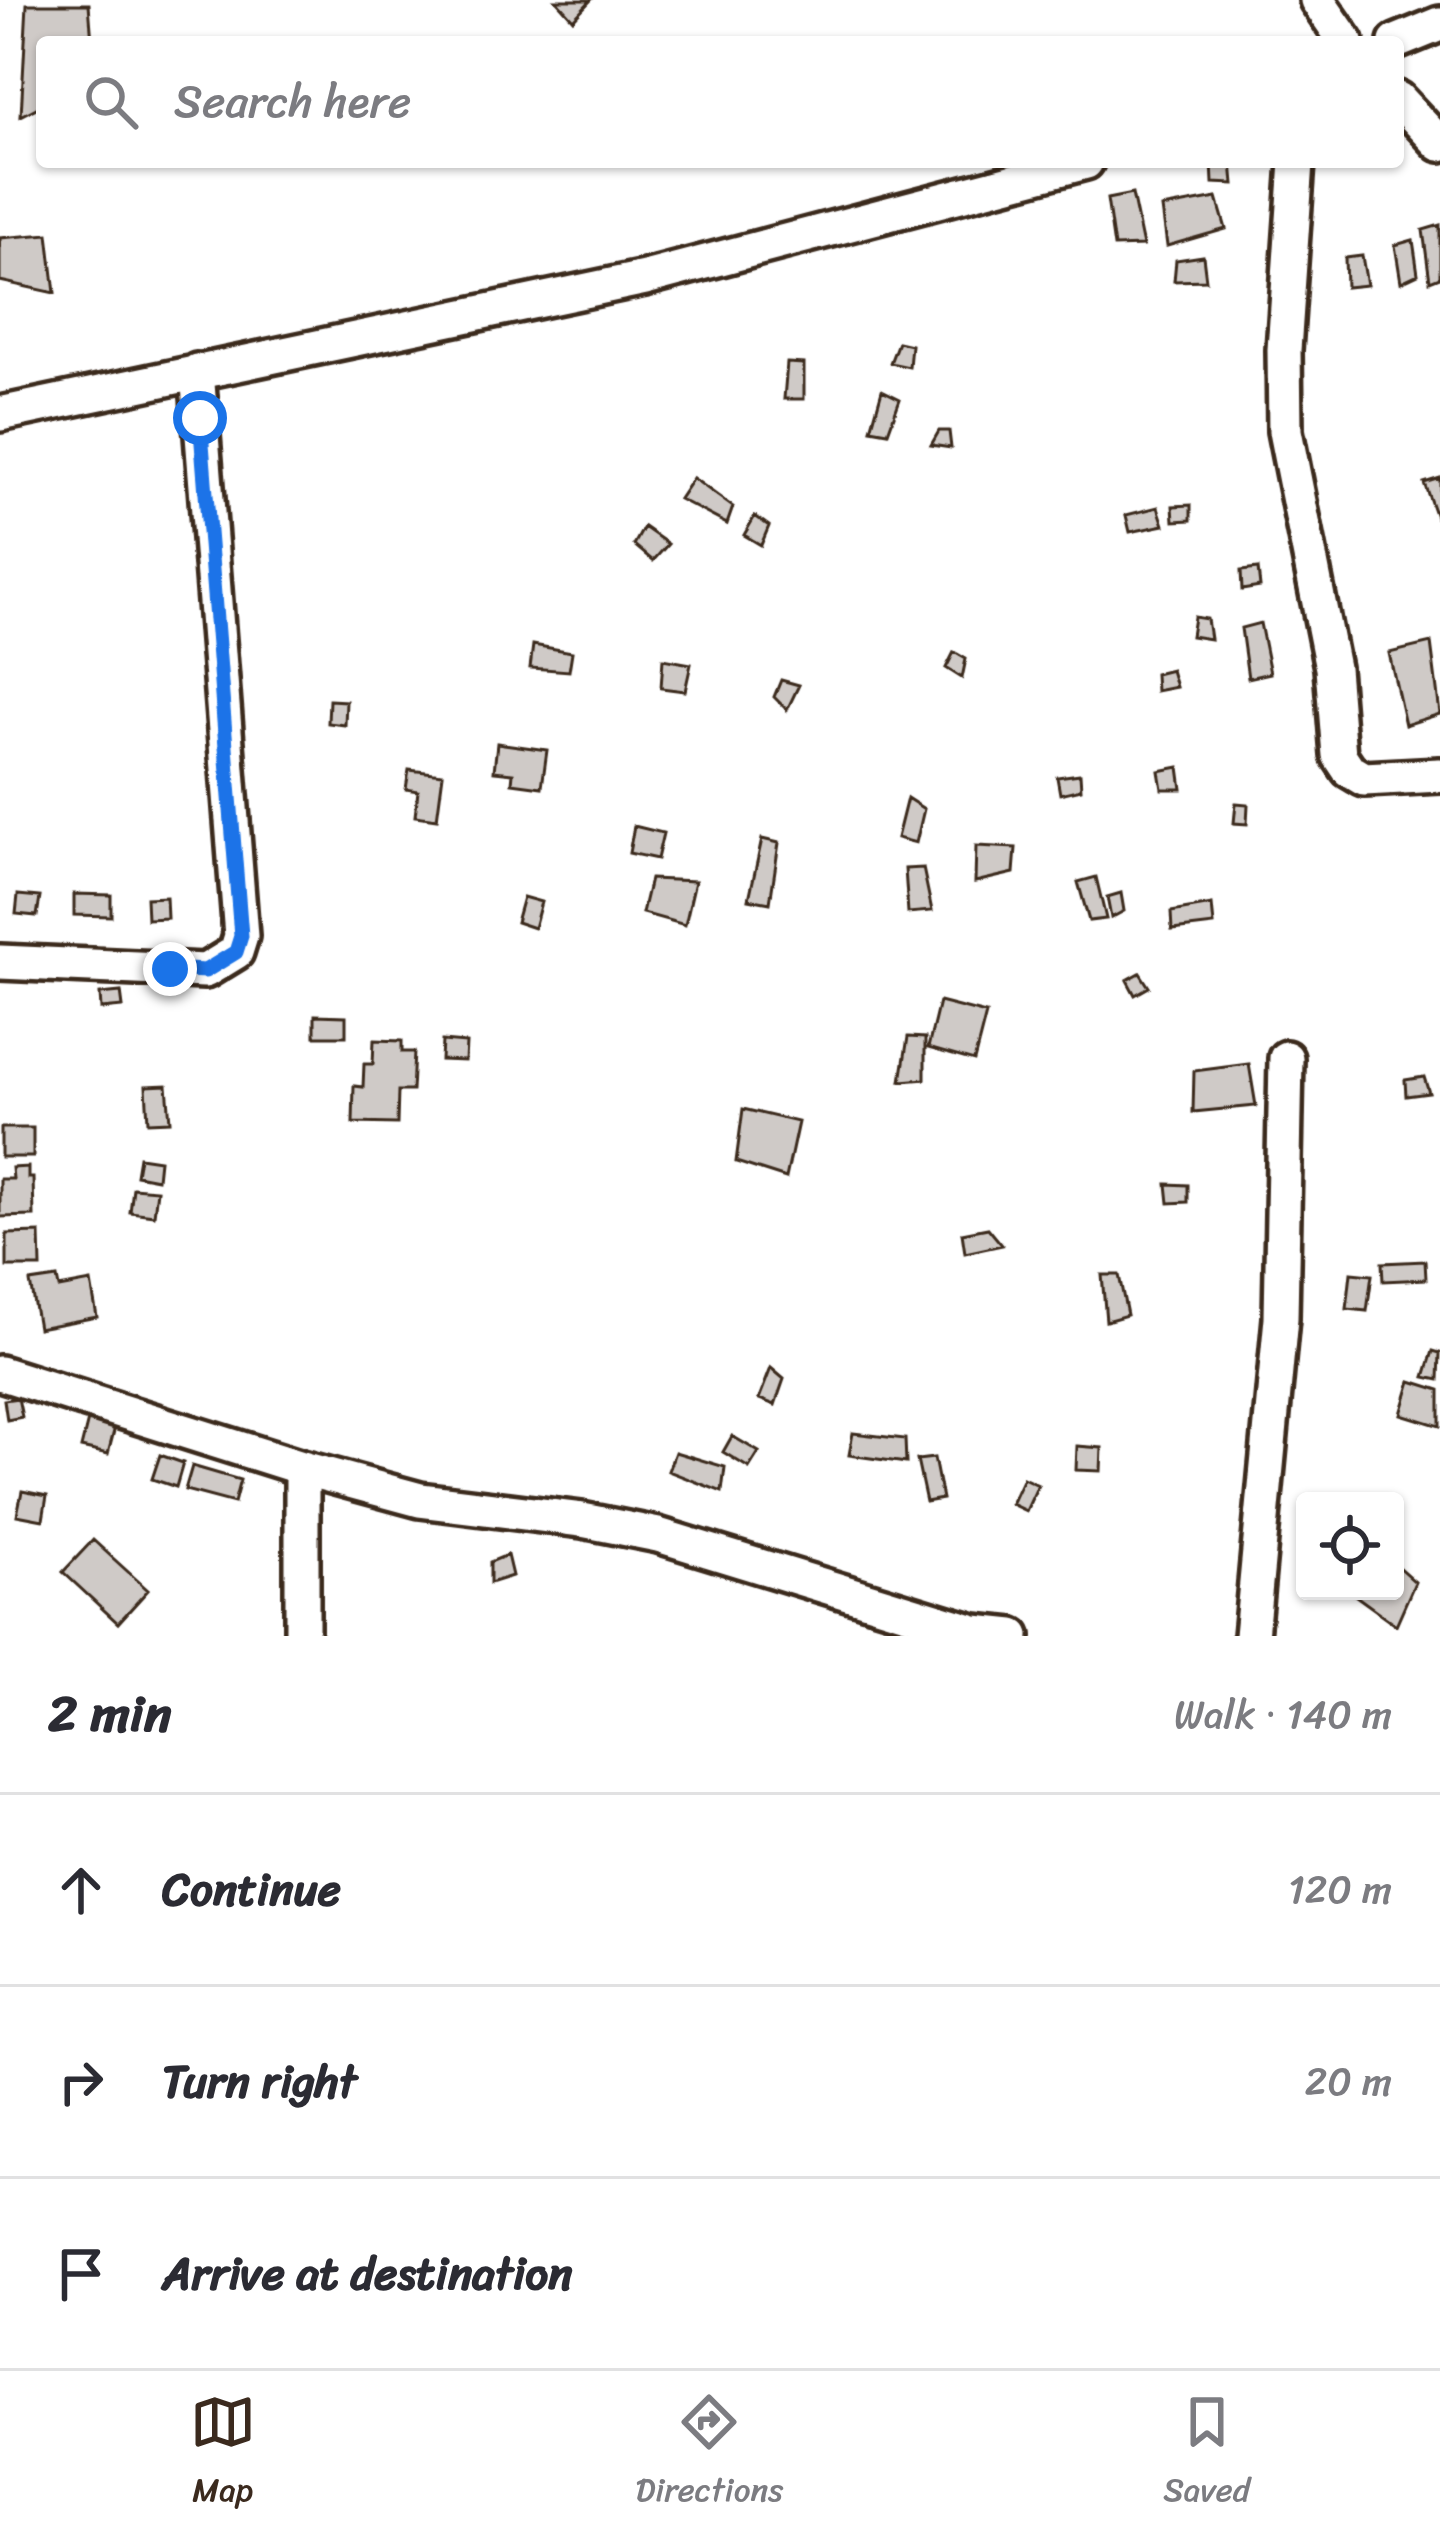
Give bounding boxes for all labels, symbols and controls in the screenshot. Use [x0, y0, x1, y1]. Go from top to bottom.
search box [36, 36, 1404, 168]
text: Search here [174, 62, 411, 142]
icon: search [78, 69, 144, 135]
route start [173, 391, 227, 445]
route end [143, 942, 197, 996]
map controls [1296, 1492, 1404, 1600]
button: locate [1296, 1492, 1404, 1600]
text: 2 min [48, 1669, 171, 1759]
text: Walk · 140 m [1174, 1680, 1392, 1749]
text: Continue [162, 1850, 341, 1930]
text: 120 m [1288, 1855, 1392, 1924]
icon: ahead [48, 1857, 114, 1923]
text: Turn right [162, 2042, 357, 2122]
text: 20 m [1305, 2047, 1392, 2116]
icon: right [48, 2049, 114, 2115]
text: Arrive at destination [162, 2234, 572, 2314]
icon: arrive [48, 2241, 114, 2307]
tab: Map [190, 2389, 256, 2519]
tab: Directions [636, 2389, 783, 2519]
tab: Saved [1163, 2389, 1250, 2519]

